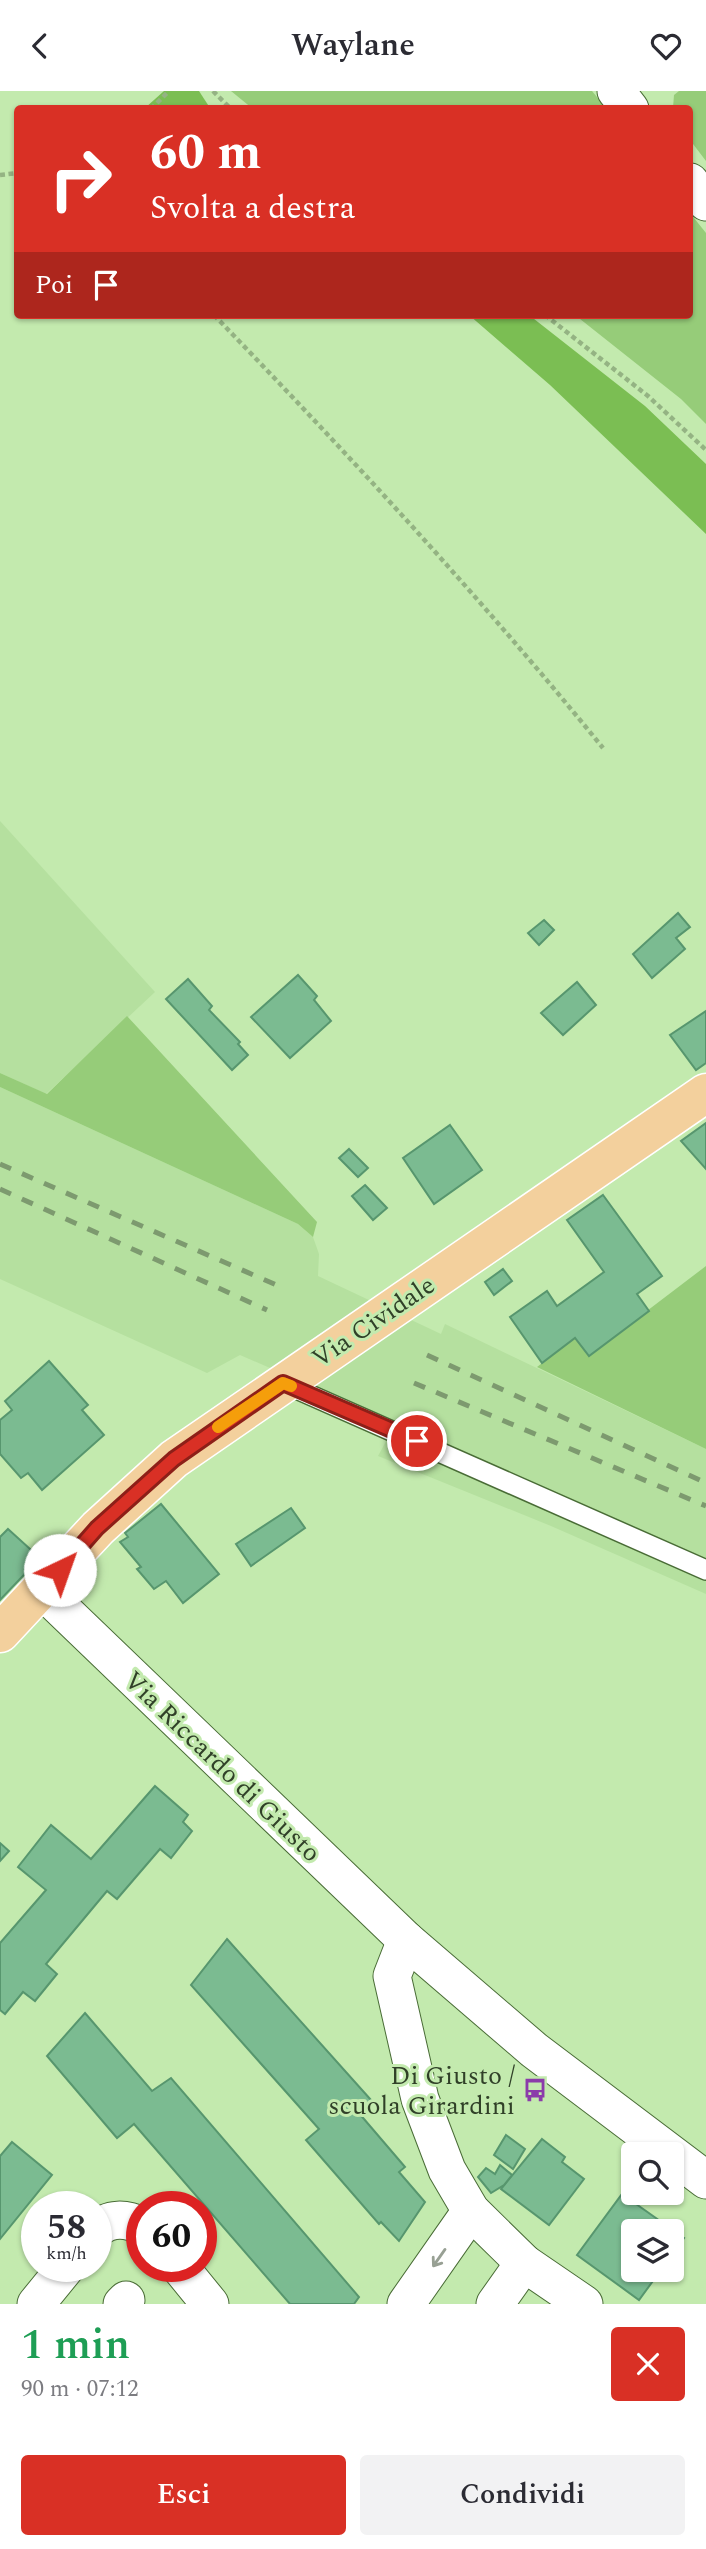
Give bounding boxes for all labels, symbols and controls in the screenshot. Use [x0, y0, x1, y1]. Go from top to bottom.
text: Waylane [291, 21, 415, 70]
icon: back [21, 27, 59, 65]
icon: heart [647, 27, 685, 65]
text: 60 m [150, 116, 261, 191]
icon: right [35, 133, 126, 224]
text: Svolta a destra [150, 184, 356, 233]
text: Poi [35, 265, 73, 305]
icon: arrive [87, 266, 125, 304]
street label: Via Cividale [304, 1266, 443, 1378]
pin [387, 1411, 447, 1471]
icon: arrive [398, 1422, 436, 1460]
position arrow [23, 1533, 97, 1607]
street label: Via Riccardo di Giusto [115, 1662, 330, 1872]
place label: Di Giusto / scuola Girardini [328, 2056, 515, 2126]
bus stop icon: Di Giusto / scuola Girardini [521, 2076, 549, 2104]
map controls [621, 2142, 684, 2282]
button: search [621, 2142, 684, 2205]
speed limit sign: 60 [126, 2191, 217, 2282]
text: 58 [47, 2201, 86, 2254]
button: layers [621, 2219, 684, 2282]
text: km/h [46, 2240, 87, 2267]
one-way arrow [432, 2248, 446, 2267]
text: 1 min [21, 2314, 130, 2377]
button: close [611, 2327, 685, 2401]
text: 90 m · 07:12 [21, 2372, 139, 2407]
button: Esci [21, 2455, 346, 2535]
button: Condividi [360, 2455, 685, 2535]

